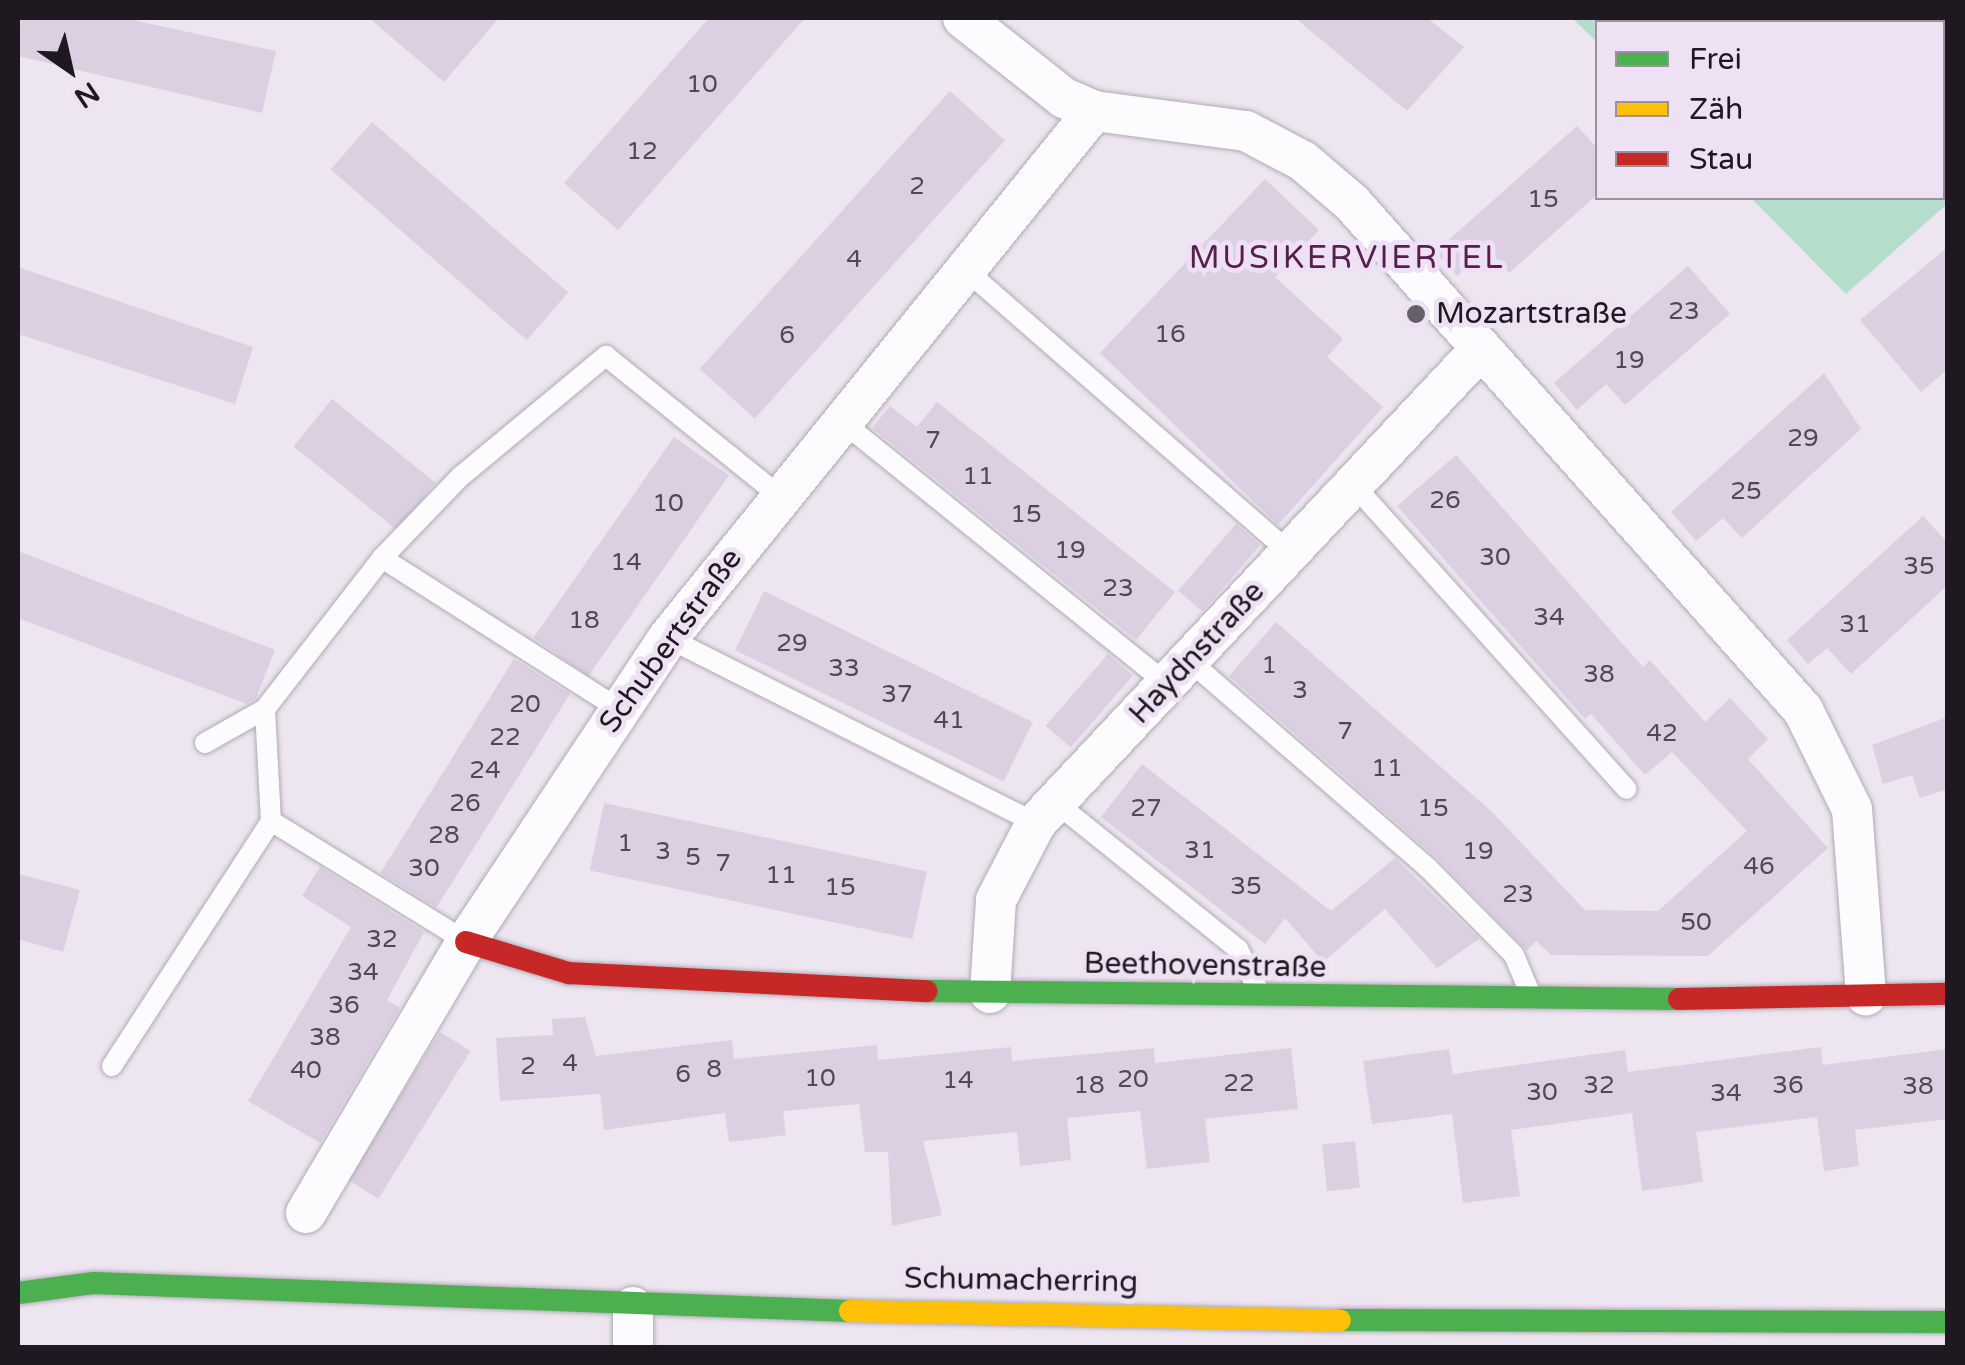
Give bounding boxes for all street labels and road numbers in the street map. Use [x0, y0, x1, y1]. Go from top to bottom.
street label: Schubertstraße [592, 542, 750, 740]
street label: Haydnstraße [1122, 574, 1272, 732]
street label: Beethovenstraße [1083, 946, 1327, 986]
street label: Schumacherring [904, 1261, 1138, 1301]

